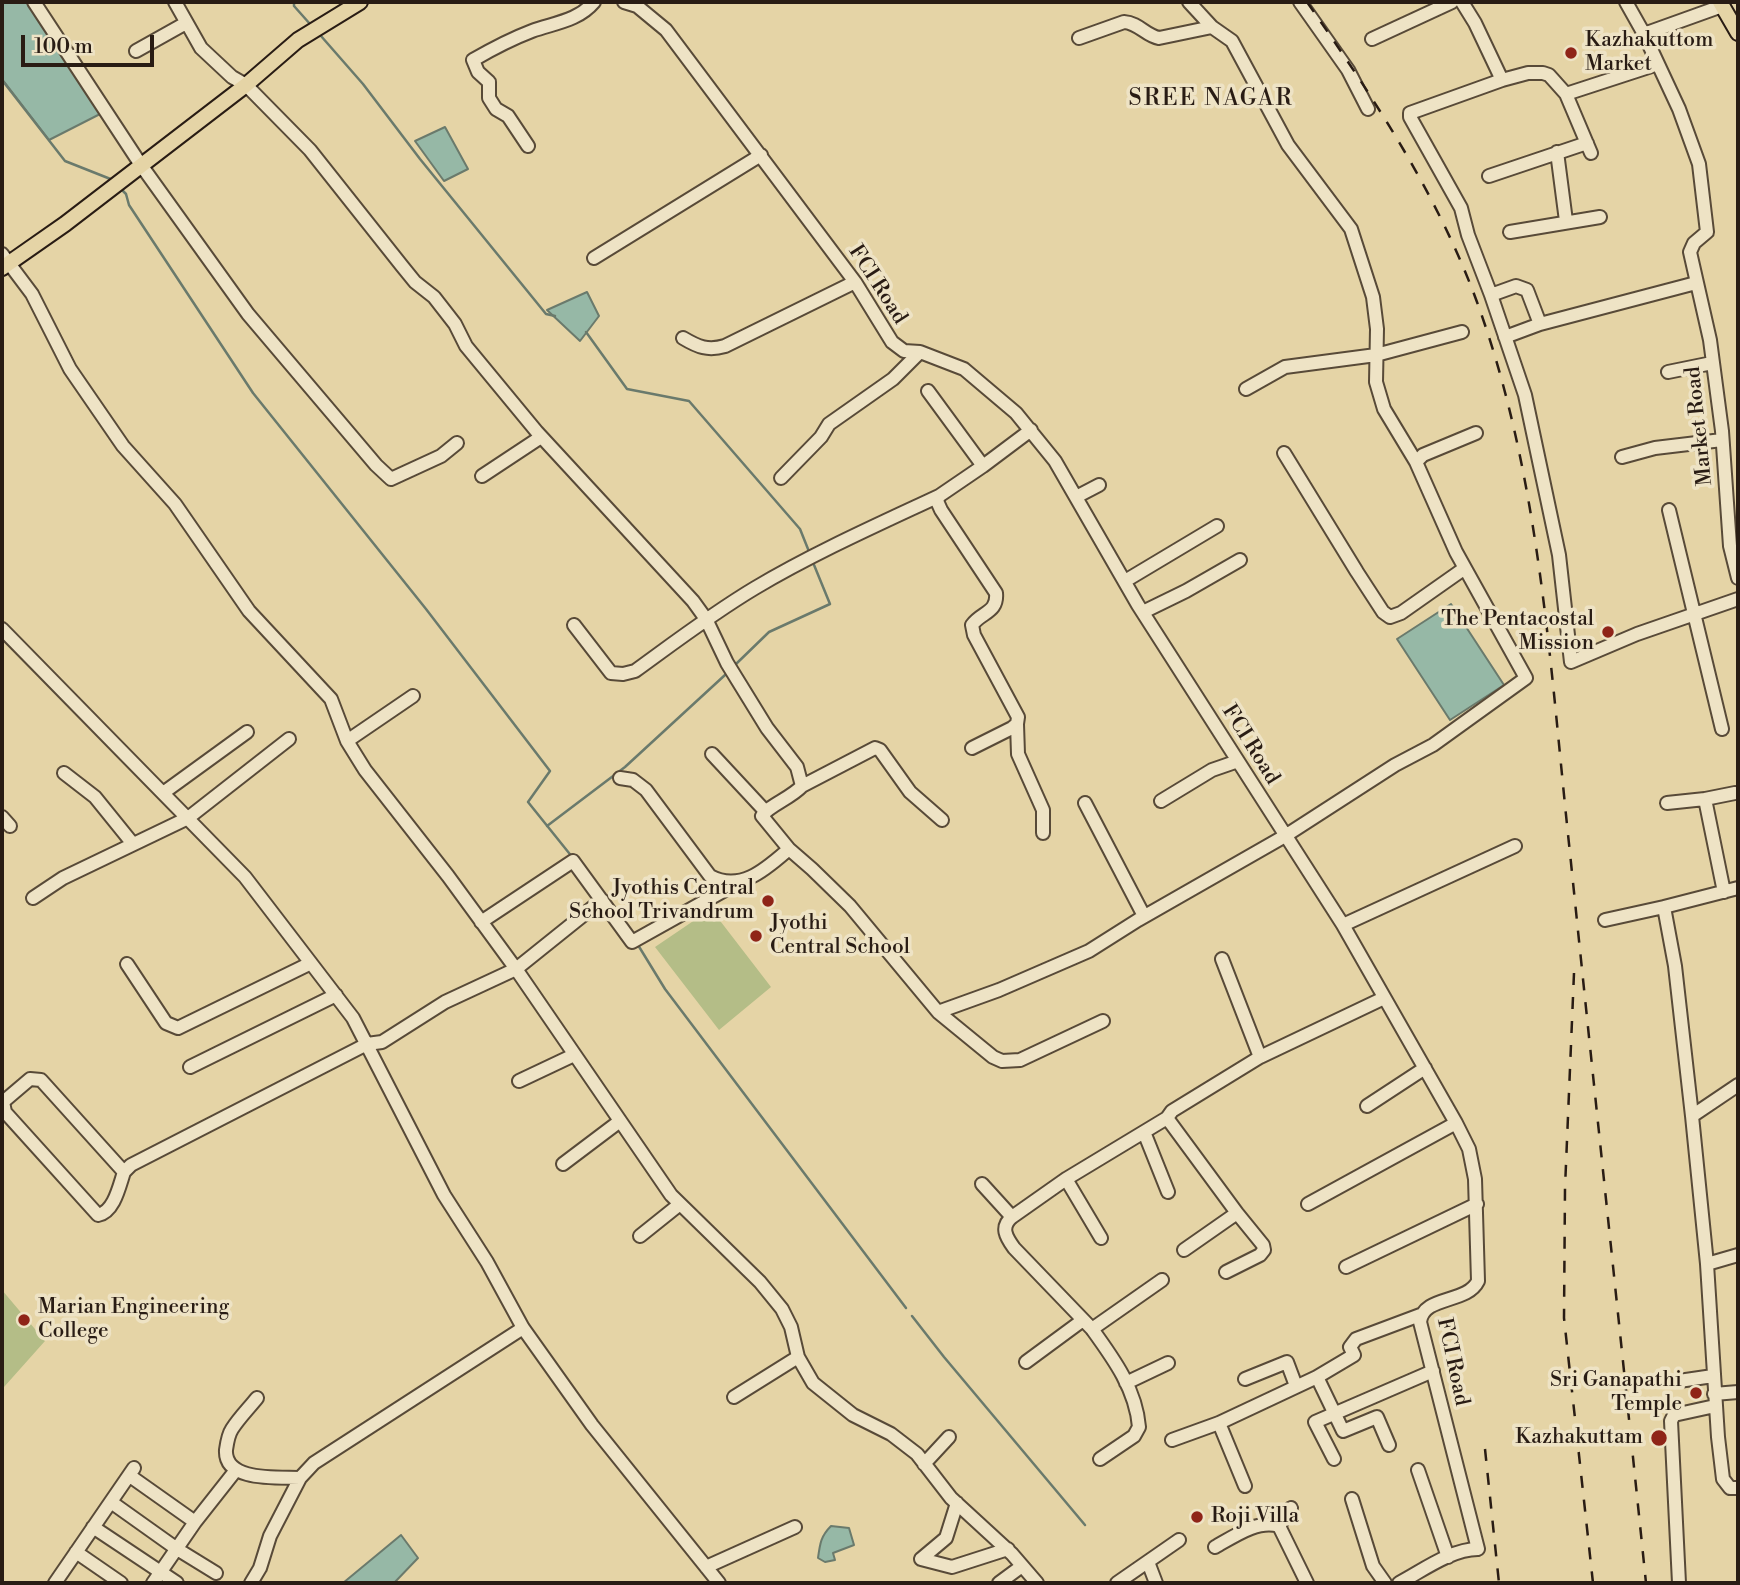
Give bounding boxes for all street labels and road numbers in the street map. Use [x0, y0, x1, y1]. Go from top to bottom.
street label: FCI Road [842, 241, 912, 329]
street label: Market Road [1681, 365, 1719, 487]
street label: FCI Road [1216, 700, 1284, 790]
street label: FCI Road [1430, 1316, 1474, 1408]

